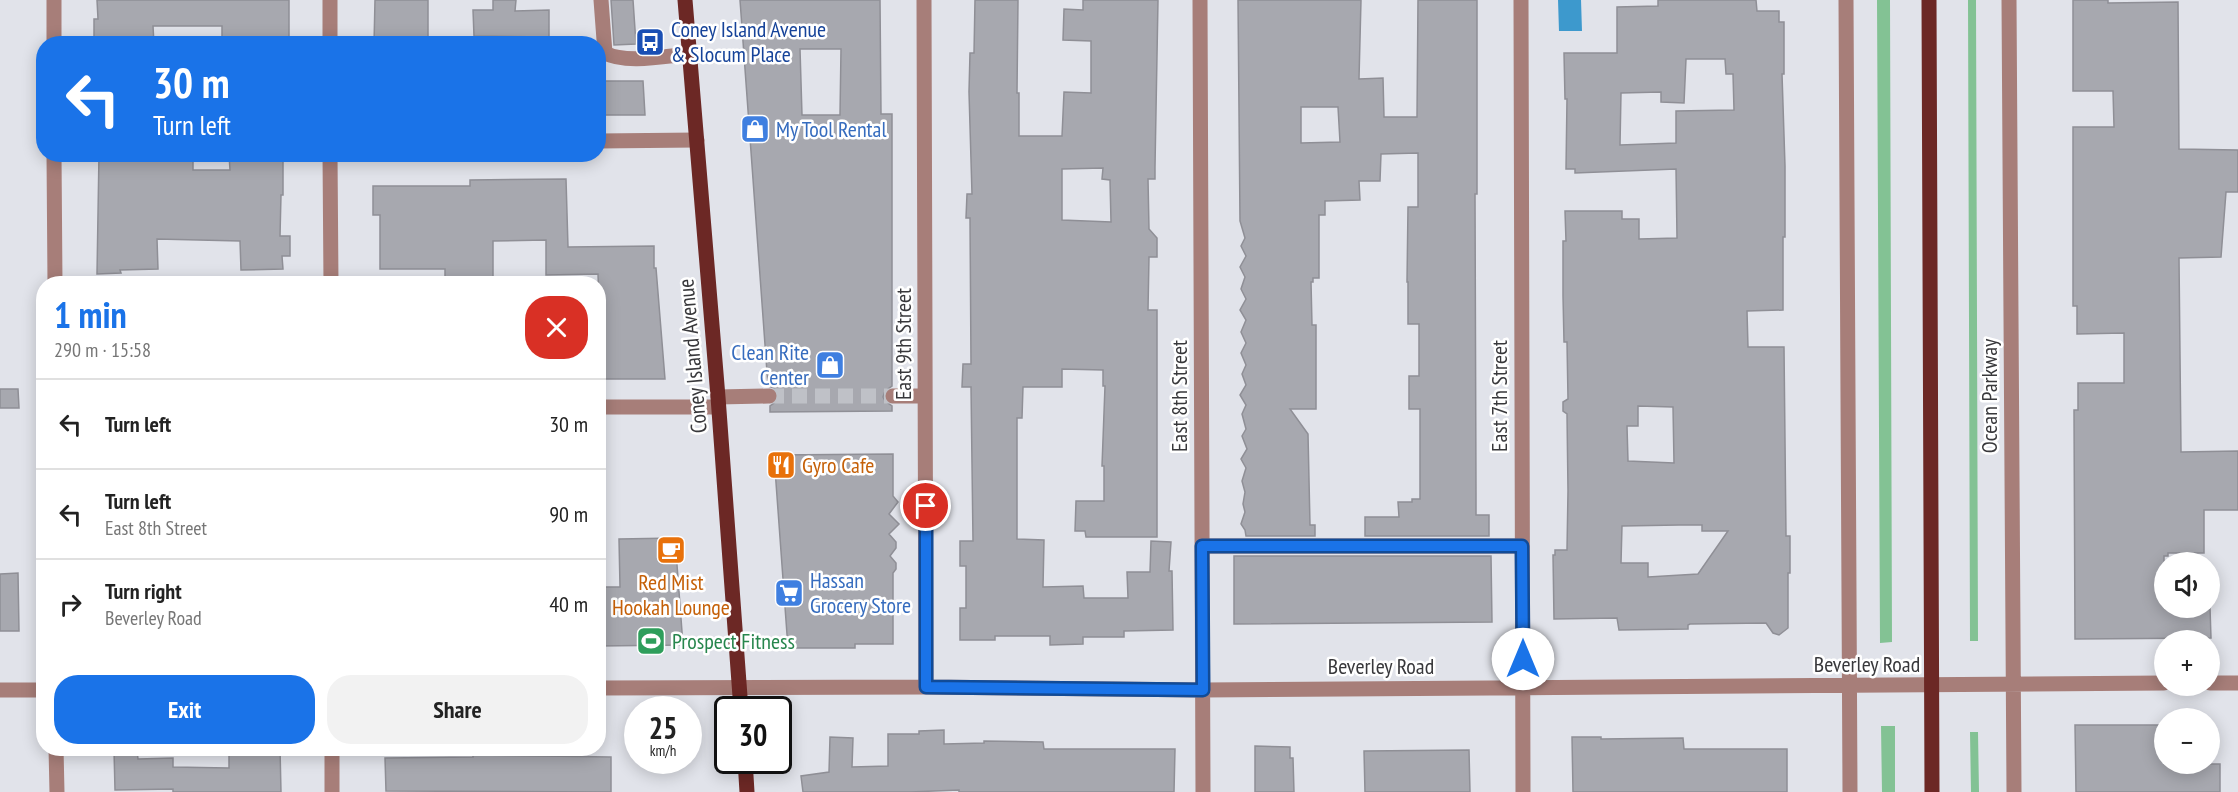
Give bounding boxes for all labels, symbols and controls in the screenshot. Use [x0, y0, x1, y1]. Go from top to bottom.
place label: Coney Island Avenue & Slocum Place [671, 15, 826, 68]
bus stop icon: Coney Island Avenue & Slocum Place [634, 26, 666, 58]
text: 30 m [153, 55, 230, 110]
icon: left [54, 60, 132, 138]
text: Turn left [153, 108, 231, 142]
shop icon: My Tool Rental [739, 113, 771, 145]
place label: My Tool Rental [776, 115, 887, 143]
street label: Coney Island Avenue [671, 278, 713, 434]
street label: East 9th Street [889, 288, 917, 400]
text: 1 min [54, 291, 127, 338]
button: close [525, 296, 588, 359]
text: 290 m · 15:58 [54, 337, 151, 363]
place label: Clean Rite Center [731, 338, 809, 391]
street label: Ocean Parkway [1975, 338, 2003, 453]
street label: East 8th Street [1165, 340, 1193, 452]
street label: East 7th Street [1485, 340, 1513, 452]
shop icon: Clean Rite Center [814, 349, 846, 381]
icon: left [54, 408, 87, 441]
text: Turn left [105, 410, 171, 438]
text: 30 m [549, 410, 588, 438]
restaurant icon: Gyro Cafe [765, 449, 797, 481]
place label: Gyro Cafe [802, 451, 874, 479]
pin [900, 480, 951, 531]
text: Turn left [105, 487, 171, 515]
icon: arrive [909, 489, 942, 522]
icon: left [54, 498, 87, 531]
text: 90 m [549, 500, 588, 528]
text: East 8th Street [105, 515, 207, 541]
cafe icon: Red Mist Hookah Lounge [655, 534, 687, 566]
map controls [2154, 552, 2220, 774]
button: sound [2154, 552, 2220, 618]
place label: Hassan Grocery Store [810, 566, 911, 619]
place label: Red Mist Hookah Lounge [612, 568, 730, 621]
text: Turn right [105, 577, 182, 605]
supermarket icon: Hassan Grocery Store [773, 577, 805, 609]
icon: right [54, 588, 87, 621]
text: 40 m [549, 590, 588, 618]
text: Beverley Road [105, 605, 202, 631]
sports icon: Prospect Fitness [635, 625, 667, 657]
place label: Prospect Fitness [672, 627, 795, 655]
position arrow [1491, 627, 1555, 691]
button: + [2154, 630, 2220, 696]
street label: Beverley Road [1814, 650, 1920, 678]
street label: Beverley Road [1328, 652, 1434, 680]
button: Exit [54, 675, 315, 744]
button: Share [327, 675, 588, 744]
speed limit sign: 30 [714, 696, 792, 774]
text: 25 [649, 708, 677, 747]
button: − [2154, 708, 2220, 774]
text: km/h [650, 741, 676, 760]

